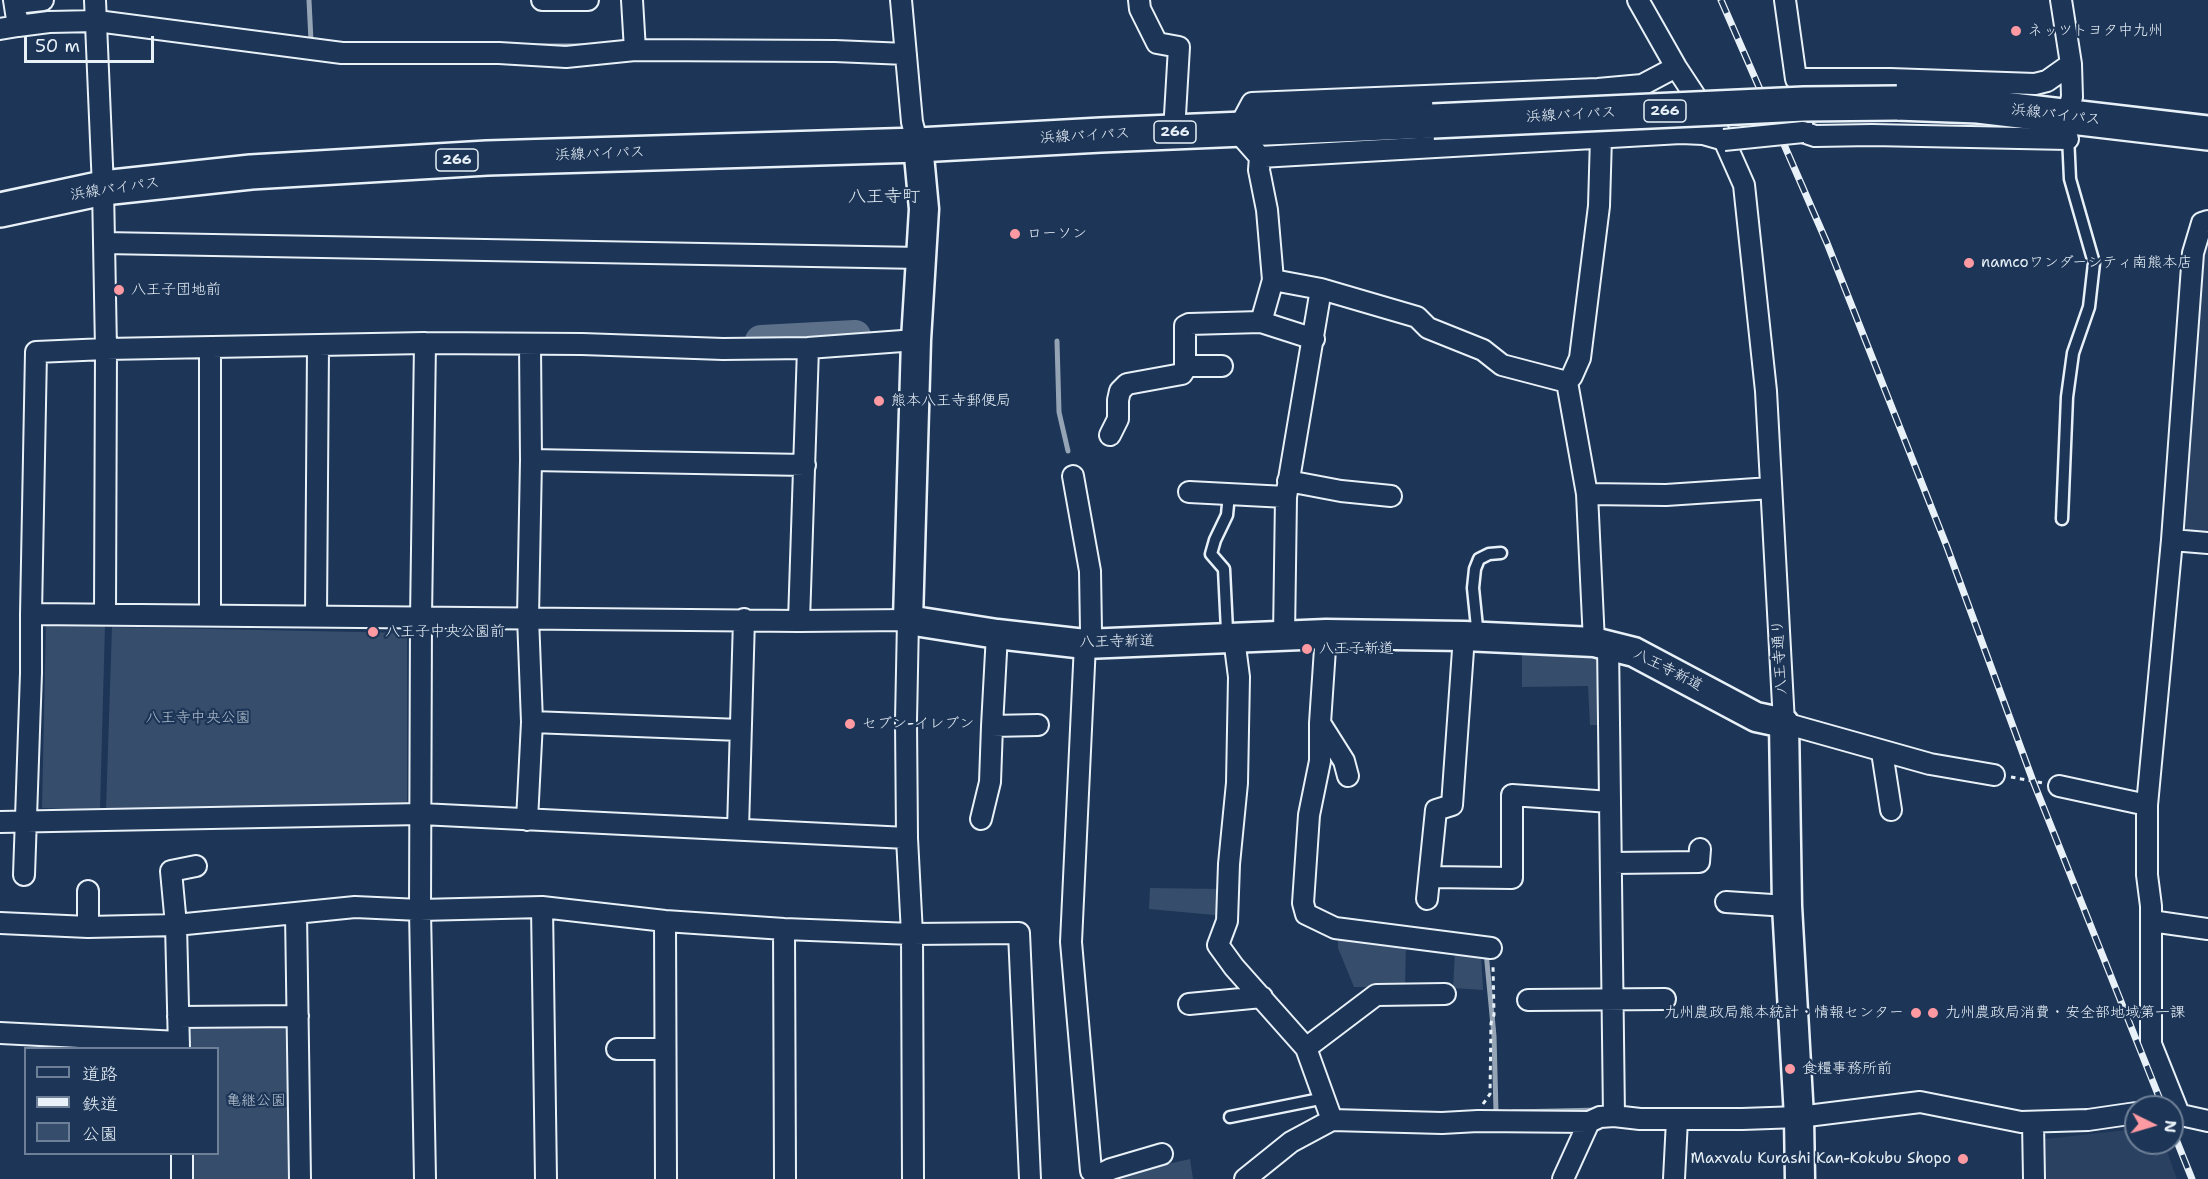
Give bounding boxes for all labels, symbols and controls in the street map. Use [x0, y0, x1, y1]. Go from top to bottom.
place label: ネッツトヨタ中九州 [2028, 22, 2163, 40]
scale bar [27, 24, 158, 62]
marker: ネッツトヨタ中九州 [2009, 24, 2023, 38]
text: 50 m [35, 34, 80, 58]
road number: 266 [1644, 100, 1686, 122]
street label: 浜線バイパス [2010, 101, 2102, 129]
street label: 浜線バイパス [1526, 104, 1616, 126]
road number: 266 [1154, 121, 1196, 143]
street label: 浜線バイパス [1040, 125, 1130, 147]
street label: 浜線バイパス [555, 143, 645, 165]
road number: 266 [436, 149, 478, 171]
street label: 浜線バイパス [69, 174, 161, 204]
district label: 八王寺町 [848, 186, 920, 208]
place label: ローソン [1027, 225, 1087, 243]
marker: ローソン [1008, 227, 1022, 241]
place label: namcoワンダーシティ南熊本店 [1981, 254, 2192, 272]
marker: namcoワンダーシティ南熊本店 [1962, 256, 1976, 270]
place label: 八王子団地前 [131, 281, 221, 299]
marker: 八王子団地前 [112, 283, 126, 297]
place label: 熊本八王寺郵便局 [891, 392, 1011, 410]
marker: 熊本八王寺郵便局 [872, 394, 886, 408]
street label: 八王寺通り [1769, 619, 1791, 695]
place label: 八王子中央公園前 [385, 623, 505, 641]
marker: 八王子中央公園前 [366, 625, 380, 639]
street label: 八王寺新道 [1079, 632, 1155, 652]
place label: 八王子新道 [1319, 640, 1394, 658]
marker: 八王子新道 [1300, 642, 1314, 656]
street label: 八王寺新道 [1631, 645, 1705, 695]
park label: 八王寺中央公園 [146, 709, 250, 727]
place label: セブン-イレブン [862, 715, 974, 733]
marker: セブン-イレブン [843, 717, 857, 731]
place label: 九州農政局熊本統計・情報センター [1664, 1004, 1904, 1022]
place label: 九州農政局消費・安全部地域第一課 [1945, 1004, 2185, 1022]
marker: 九州農政局熊本統計・情報センター [1909, 1006, 1923, 1020]
marker: 九州農政局消費・安全部地域第一課 [1926, 1006, 1940, 1020]
legend [24, 1047, 219, 1155]
place label: 食糧事務所前 [1802, 1060, 1892, 1078]
text: 道路 [82, 1062, 118, 1086]
marker: 食糧事務所前 [1783, 1062, 1797, 1076]
text: 鉄道 [82, 1092, 118, 1116]
park label: 亀継公園 [226, 1092, 286, 1110]
north arrow [2124, 1095, 2184, 1155]
text: N [2159, 1119, 2181, 1134]
text: 公園 [82, 1122, 118, 1146]
place label: Maxvalu Kurashi Kan-Kokubu Shopo [1691, 1150, 1951, 1168]
marker: Maxvalu Kurashi Kan-Kokubu Shopo [1956, 1152, 1970, 1166]

